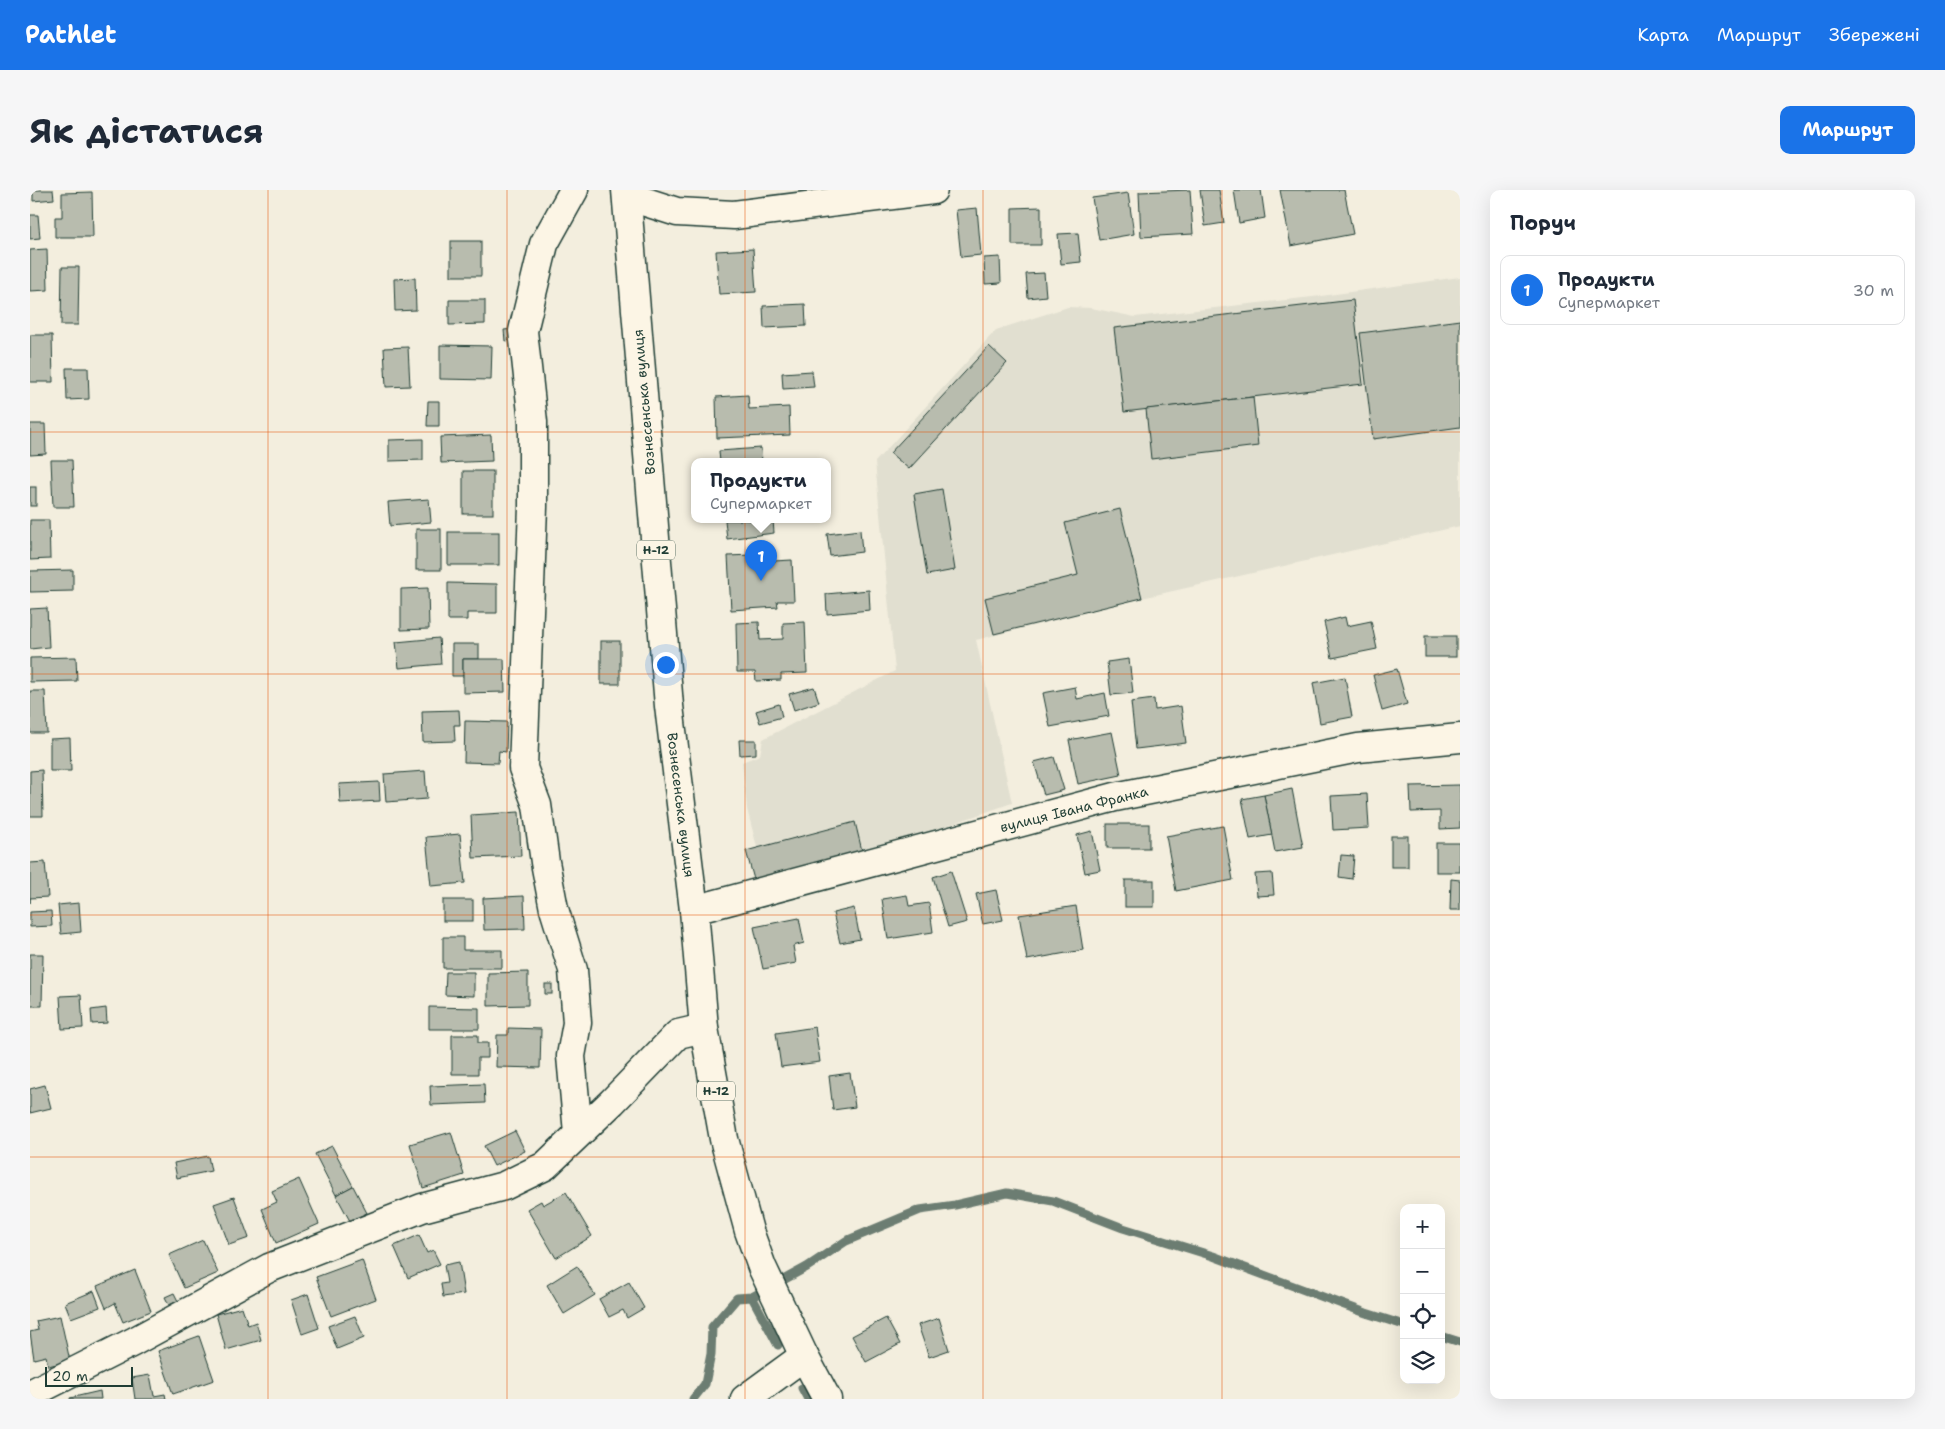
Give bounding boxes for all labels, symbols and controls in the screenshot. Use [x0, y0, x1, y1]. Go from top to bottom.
text: Pathlet [25, 19, 116, 51]
text: Карта [1637, 23, 1689, 47]
text: Маршрут [1717, 23, 1801, 47]
text: Збережені [1829, 23, 1920, 47]
button: Маршрут [1780, 106, 1915, 154]
text: Як дістатися [30, 107, 264, 154]
text: Поруч [1510, 209, 1576, 237]
text: Продукти [1558, 267, 1655, 292]
text: 1 [1523, 280, 1531, 301]
text: 30 m [1853, 280, 1894, 301]
text: Супермаркет [1558, 292, 1660, 313]
street label: Вознесенська вулиця [629, 329, 659, 475]
popup [691, 458, 831, 523]
text: Продукти [710, 468, 807, 493]
text: Супермаркет [710, 493, 812, 514]
road number: Н-12 [637, 540, 675, 560]
pin: 1 [745, 540, 777, 581]
your location [653, 652, 679, 678]
street label: Вознесенська вулиця [663, 732, 699, 878]
street label: вулиця Івана Франка [998, 782, 1150, 836]
road number: Н-12 [697, 1081, 735, 1100]
map controls [1400, 1204, 1445, 1384]
button: + [1400, 1204, 1445, 1249]
button: − [1400, 1249, 1445, 1294]
button: locate [1400, 1294, 1445, 1339]
button: layers [1400, 1339, 1445, 1384]
scale bar [45, 1364, 132, 1387]
text: 20 m [52, 1367, 88, 1385]

